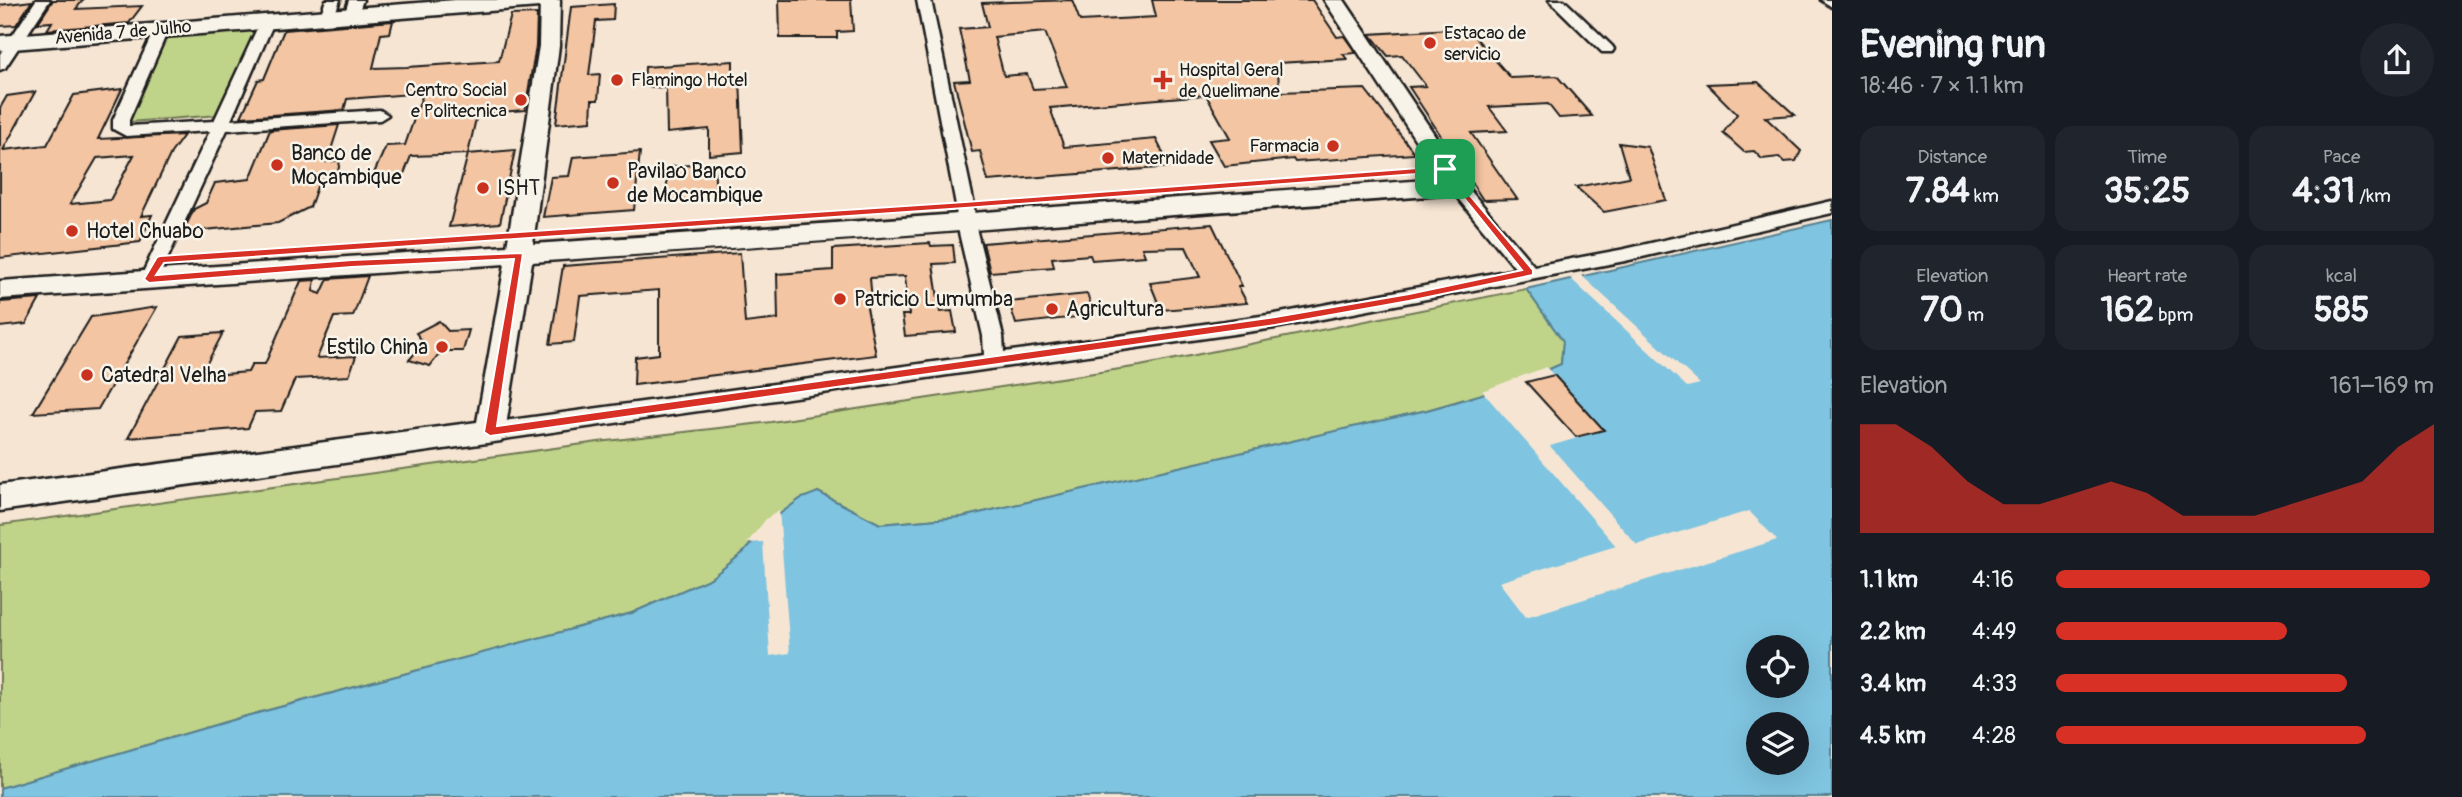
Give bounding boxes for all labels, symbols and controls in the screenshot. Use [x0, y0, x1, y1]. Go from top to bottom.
street label: Avenida 7 de Julho [54, 15, 193, 50]
text: Evening run [1860, 21, 2046, 69]
place label: Estacao de servicio [1444, 22, 1526, 66]
button: share [2360, 23, 2434, 97]
marker: Estacao de servicio [1422, 35, 1438, 51]
place label: Hospital Geral de Quelimane [1179, 59, 1284, 103]
place label: Flamingo Hotel [631, 69, 748, 92]
marker: Hospital Geral de Quelimane [1153, 70, 1173, 90]
text: 18:46 · 7 × 1.1 km [1860, 71, 2024, 100]
marker: Flamingo Hotel [609, 72, 625, 88]
place label: Centro Social e Politecnica [405, 79, 507, 123]
marker: Centro Social e Politecnica [513, 92, 529, 108]
place label: Farmacia [1249, 135, 1319, 158]
marker: Farmacia [1325, 138, 1341, 154]
pin [1415, 139, 1475, 199]
place label: Banco de Moçambique [291, 140, 402, 191]
text: Distance [1918, 145, 1987, 169]
text: Time [2127, 145, 2167, 169]
text: Pace [2323, 145, 2360, 169]
place label: Maternidade [1122, 147, 1214, 170]
marker: Maternidade [1100, 150, 1116, 166]
icon: arrive [1426, 150, 1464, 188]
marker: Banco de Moçambique [269, 157, 285, 173]
place label: Pavilao Banco de Mocambique [627, 158, 763, 209]
text: 7.84 [1906, 169, 1970, 213]
text: 35:25 [2104, 169, 2190, 213]
text: 4:31 [2292, 169, 2355, 213]
place label: ISHT [497, 175, 540, 202]
marker: Pavilao Banco de Mocambique [605, 175, 621, 191]
marker: ISHT [475, 180, 491, 196]
text: km [1970, 184, 1999, 208]
text: /km [2355, 184, 2391, 208]
place label: Hotel Chuabo [86, 218, 204, 245]
marker: Hotel Chuabo [64, 223, 80, 239]
text: Elevation [1916, 264, 1989, 288]
text: Heart rate [2107, 264, 2187, 288]
text: kcal [2326, 264, 2357, 288]
place label: Patricio Lumumba [854, 286, 1013, 313]
text: 70 [1921, 288, 1963, 332]
text: 162 [2101, 288, 2154, 332]
text: 585 [2314, 288, 2369, 332]
marker: Patricio Lumumba [832, 291, 848, 307]
place label: Agricultura [1066, 296, 1164, 323]
marker: Agricultura [1044, 301, 1060, 317]
text: m [1963, 303, 1984, 327]
text: bpm [2154, 303, 2193, 327]
place label: Estilo China [326, 334, 428, 361]
marker: Estilo China [434, 339, 450, 355]
place label: Catedral Velha [101, 362, 227, 389]
marker: Catedral Velha [79, 367, 95, 383]
text: Elevation [1860, 371, 1948, 400]
text: 161–169 m [2329, 371, 2434, 400]
text: 1.1 km [1860, 565, 1918, 594]
text: 4:16 [1972, 565, 2014, 594]
text: 2.2 km [1860, 617, 1926, 646]
text: 4:49 [1972, 617, 2017, 646]
map controls [1746, 635, 1809, 775]
button: locate [1746, 635, 1809, 698]
text: 3.4 km [1860, 669, 1926, 698]
text: 4:33 [1972, 669, 2017, 698]
button: layers [1746, 712, 1809, 775]
text: 4.5 km [1860, 721, 1926, 750]
text: 4:28 [1972, 721, 2016, 750]

